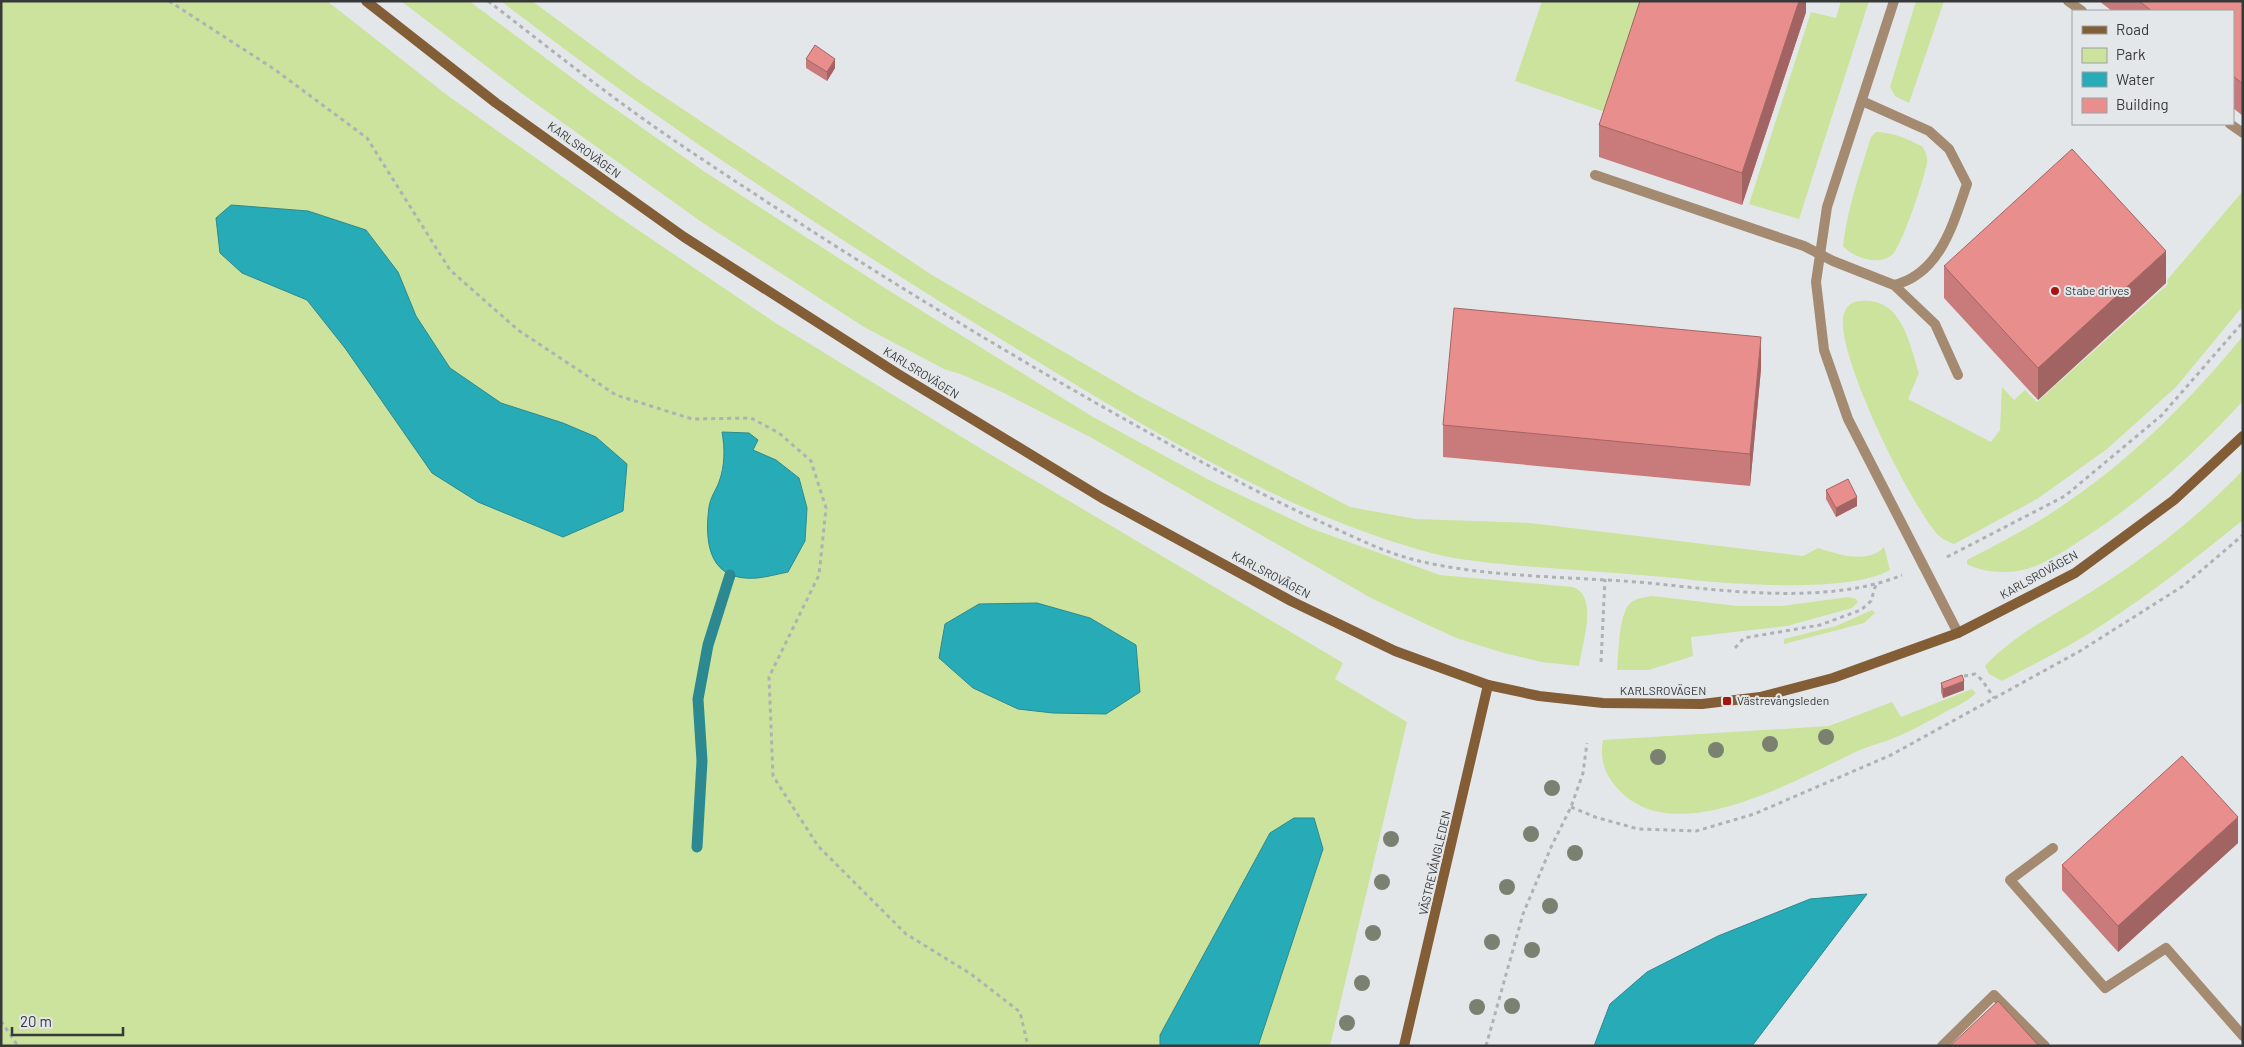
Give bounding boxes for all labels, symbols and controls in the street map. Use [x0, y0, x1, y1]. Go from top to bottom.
legend [2072, 10, 2234, 125]
text: Road [2116, 20, 2149, 38]
text: Park [2116, 45, 2146, 63]
text: Water [2116, 70, 2155, 88]
text: Building [2116, 95, 2169, 113]
street label: KARLSROVÄGEN [545, 118, 624, 180]
place label: Stabe drives [2065, 283, 2130, 297]
marker: Stabe drives [2049, 285, 2061, 297]
street label: KARLSROVÄGEN [881, 343, 962, 401]
street label: KARLSROVÄGEN [1997, 547, 2080, 601]
street label: KARLSROVÄGEN [1230, 548, 1313, 601]
street label: KARLSROVÄGEN [1620, 683, 1706, 697]
place label: Västrevångsleden [1737, 693, 1829, 707]
marker: Västrevångsleden [1721, 695, 1733, 707]
street label: VÄSTREVÅNGLEDEN [1415, 809, 1453, 916]
scale bar [12, 1004, 124, 1036]
text: 20 m [20, 1012, 52, 1030]

